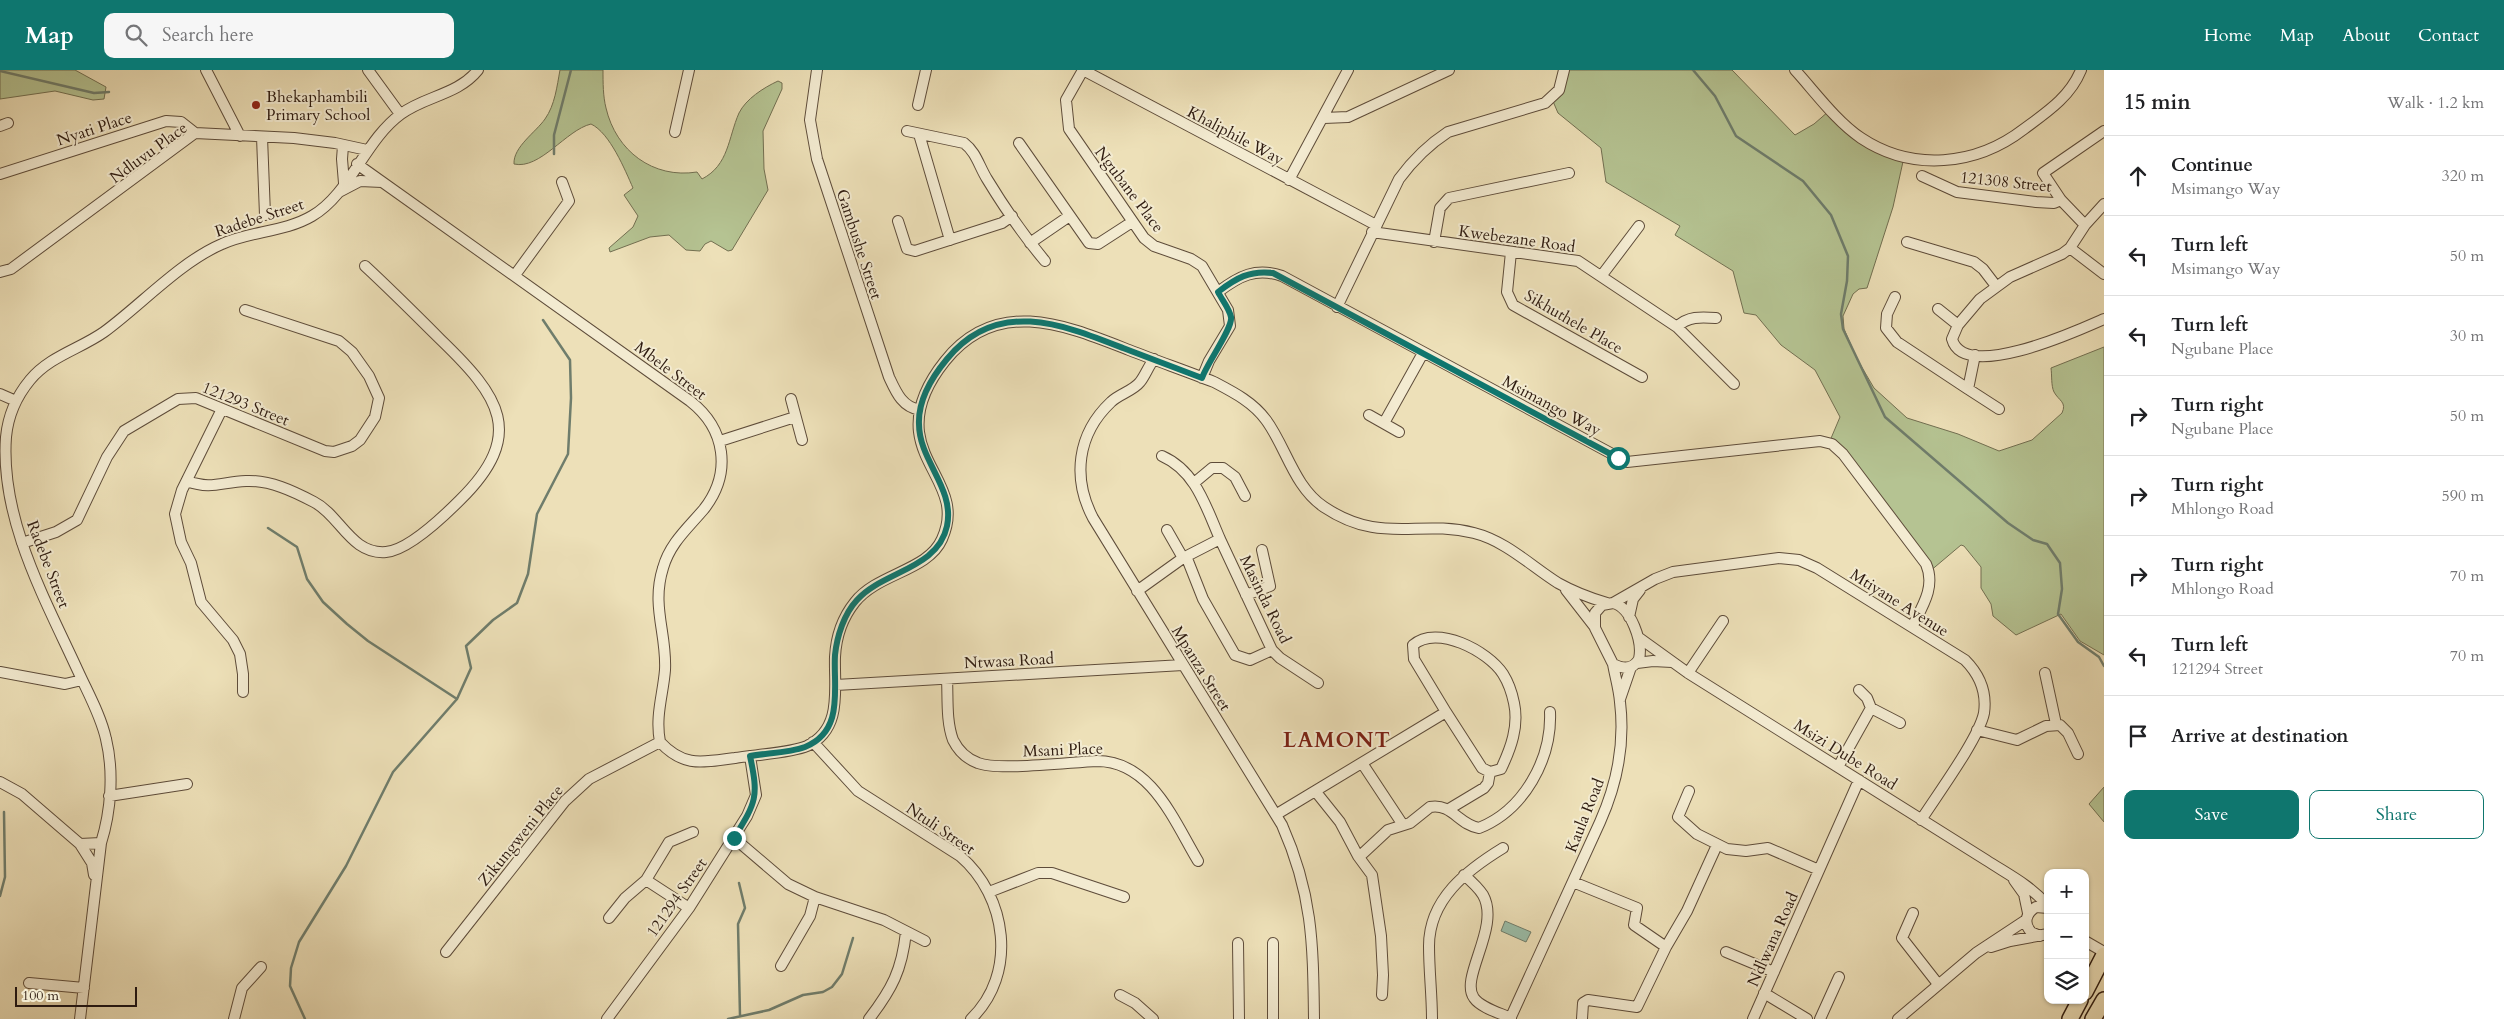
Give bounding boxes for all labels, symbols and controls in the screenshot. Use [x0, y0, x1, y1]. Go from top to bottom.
search box [104, 13, 454, 58]
text: Map [25, 19, 74, 52]
icon: search [122, 21, 150, 49]
text: Search here [162, 22, 254, 48]
text: Home [2204, 23, 2252, 48]
text: Map [2280, 23, 2314, 48]
text: About [2342, 23, 2390, 48]
text: Contact [2418, 23, 2479, 48]
place label: Bhekaphambili Primary School [266, 86, 370, 126]
text: 15 min [2124, 88, 2191, 117]
text: Walk · 1.2 km [2387, 92, 2484, 114]
marker: Bhekaphambili Primary School [250, 99, 262, 111]
street label: Khaliphile Way [1183, 101, 1288, 171]
street label: Nyati Place [54, 106, 135, 151]
street label: Ndluvu Place [105, 117, 192, 189]
street label: Ngubane Place [1090, 142, 1169, 237]
text: Continue [2171, 152, 2253, 178]
icon: ahead [2124, 162, 2152, 190]
text: 320 m [2442, 165, 2484, 187]
street label: 121308 Street [1959, 166, 2053, 198]
text: Msimango Way [2171, 178, 2280, 200]
street label: Gambushe Street [831, 186, 887, 302]
street label: Radebe Street [212, 193, 307, 243]
street label: Kwebezane Road [1457, 220, 1577, 258]
text: Turn left [2171, 232, 2248, 258]
icon: left [2124, 242, 2152, 270]
text: 50 m [2450, 245, 2484, 267]
text: Msimango Way [2171, 258, 2280, 280]
street label: Sikhuthele Place [1520, 285, 1627, 359]
text: Turn left [2171, 312, 2248, 338]
icon: left [2124, 322, 2152, 350]
text: 30 m [2450, 325, 2484, 347]
street label: Mbele Street [630, 336, 711, 405]
text: Ngubane Place [2171, 338, 2274, 360]
street label: Msimango Way [1498, 370, 1605, 442]
street label: 121293 Street [199, 377, 292, 431]
text: Turn right [2171, 392, 2263, 418]
icon: right [2124, 402, 2152, 430]
text: 50 m [2450, 405, 2484, 427]
text: Ngubane Place [2171, 418, 2274, 440]
route start [1607, 447, 1630, 470]
text: Turn right [2171, 472, 2263, 498]
icon: right [2124, 482, 2152, 510]
text: 590 m [2442, 485, 2484, 507]
text: Mhlongo Road [2171, 498, 2274, 520]
street label: Radebe Street [21, 517, 75, 611]
street label: Masinda Road [1234, 552, 1296, 648]
text: Turn right [2171, 552, 2263, 578]
icon: right [2124, 562, 2152, 590]
street label: Mtiyane Avenue [1846, 564, 1953, 642]
text: 70 m [2450, 565, 2484, 587]
text: Mhlongo Road [2171, 578, 2274, 600]
street label: Mpanza Street [1166, 622, 1236, 715]
text: Turn left [2171, 632, 2248, 658]
icon: left [2124, 642, 2152, 670]
text: 70 m [2450, 645, 2484, 667]
street label: Ntwasa Road [963, 648, 1055, 674]
text: 121294 Street [2171, 658, 2263, 680]
street label: Msizi Dube Road [1790, 714, 1902, 796]
icon: arrive [2124, 722, 2152, 750]
text: Arrive at destination [2171, 723, 2348, 749]
district label: LAMONT [1283, 726, 1391, 755]
street label: Msani Place [1023, 738, 1104, 762]
street label: Kaula Road [1560, 775, 1610, 856]
street label: Zikungweni Place [473, 780, 568, 891]
button: Save [2124, 790, 2299, 839]
button: Share [2309, 790, 2484, 839]
street label: Ntuli Street [902, 798, 979, 860]
route end [723, 827, 746, 850]
street label: 121294 Street [641, 854, 712, 942]
map controls [2044, 869, 2089, 1004]
button: + [2044, 869, 2089, 914]
street label: Ndlwana Road [1742, 888, 1804, 990]
button: − [2044, 914, 2089, 959]
button: layers [2044, 959, 2089, 1004]
scale bar [15, 984, 138, 1007]
text: 100 m [22, 986, 59, 1005]

